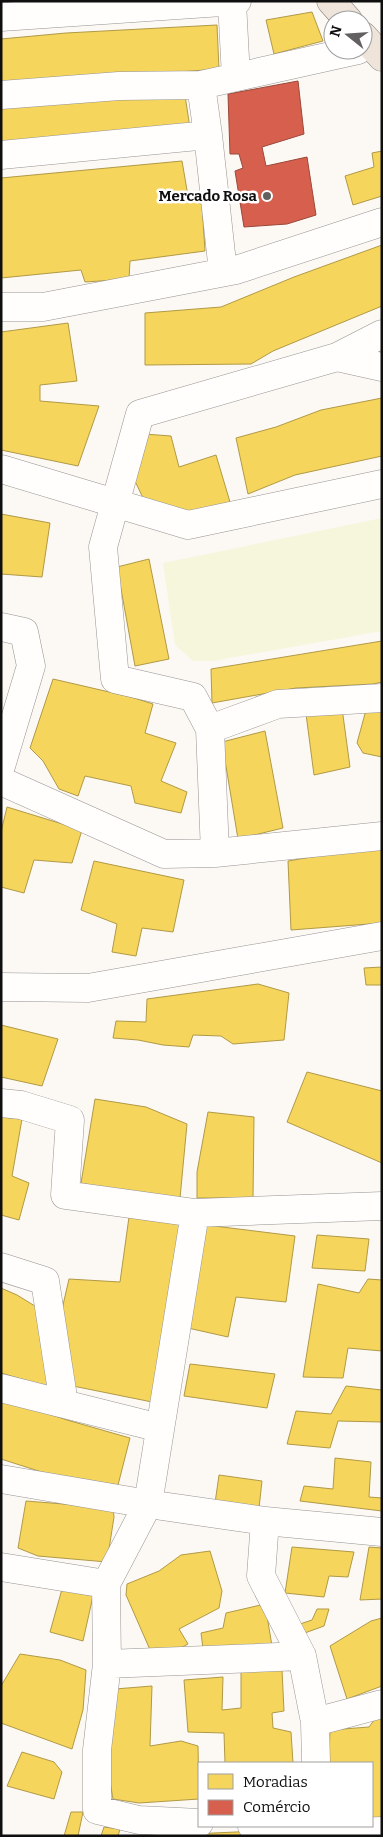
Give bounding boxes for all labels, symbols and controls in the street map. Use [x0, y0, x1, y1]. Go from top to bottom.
north arrow [323, 10, 373, 60]
text: N [326, 24, 346, 39]
place label: Mercado Rosa [158, 187, 258, 205]
marker: Mercado Rosa [261, 190, 273, 202]
legend [198, 1762, 373, 1827]
text: Moradias [243, 1773, 308, 1791]
text: Comércio [243, 1798, 310, 1816]

